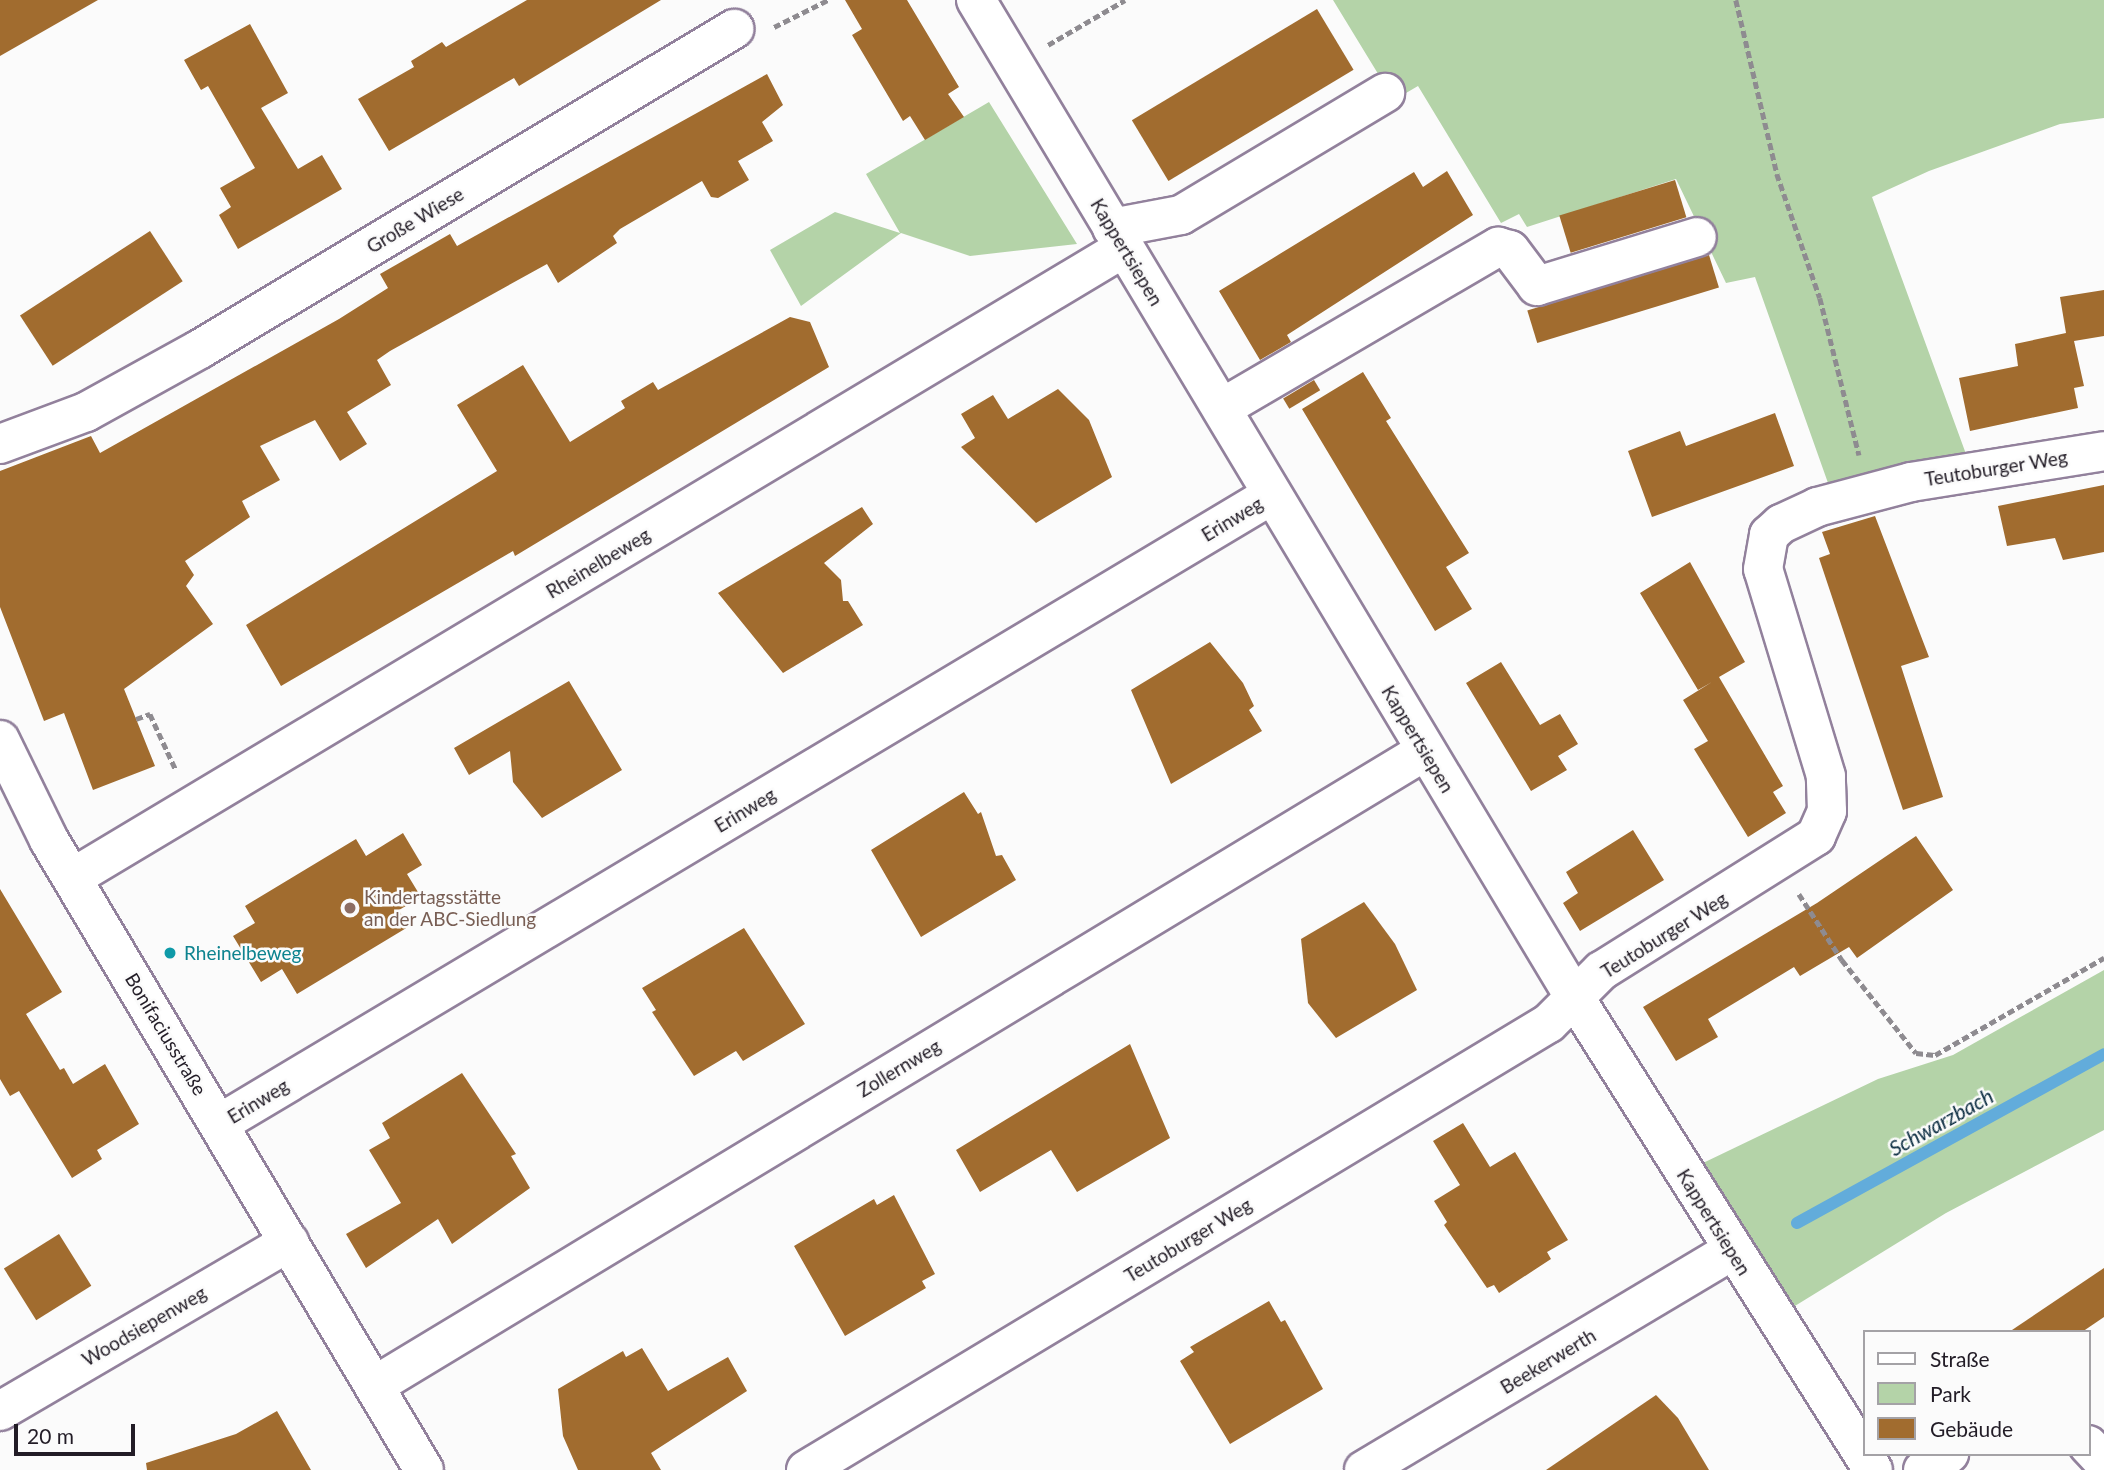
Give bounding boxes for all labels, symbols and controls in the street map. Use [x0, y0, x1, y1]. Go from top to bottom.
street label: Große Wiese [362, 182, 468, 258]
street label: Kappertsiepen [1086, 194, 1168, 310]
street label: Teutoburger Weg [1923, 445, 2069, 491]
street label: Erinweg [1197, 492, 1267, 546]
street label: Rheinelbeweg [542, 523, 654, 603]
street label: Kappertsiepen [1377, 681, 1459, 797]
street label: Erinweg [710, 783, 780, 837]
place label: Kindertagsstätte an der ABC-Siedlung [364, 886, 537, 930]
street label: Teutoburger Weg [1596, 887, 1732, 983]
marker: Kindertagsstätte an der ABC-Siedlung [342, 900, 358, 916]
place label: Rheinelbeweg [184, 942, 301, 964]
marker: Rheinelbeweg [162, 945, 178, 961]
street label: Bonifaciusstraße [120, 969, 212, 1099]
street label: Zollernweg [853, 1034, 945, 1102]
street label: Erinweg [223, 1074, 293, 1128]
water label: Schwarzbach [1884, 1083, 1998, 1161]
street label: Kappertsiepen [1672, 1165, 1756, 1279]
street label: Teutoburger Weg [1120, 1193, 1256, 1287]
street label: Woodsiepenweg [78, 1281, 210, 1371]
street label: Beekerwerth [1496, 1324, 1600, 1398]
legend [1862, 1330, 2090, 1456]
text: Straße [1930, 1346, 1990, 1371]
text: Park [1930, 1381, 1971, 1406]
scale bar [18, 1410, 138, 1454]
text: Gebäude [1930, 1416, 2013, 1441]
text: 20 m [27, 1423, 74, 1448]

